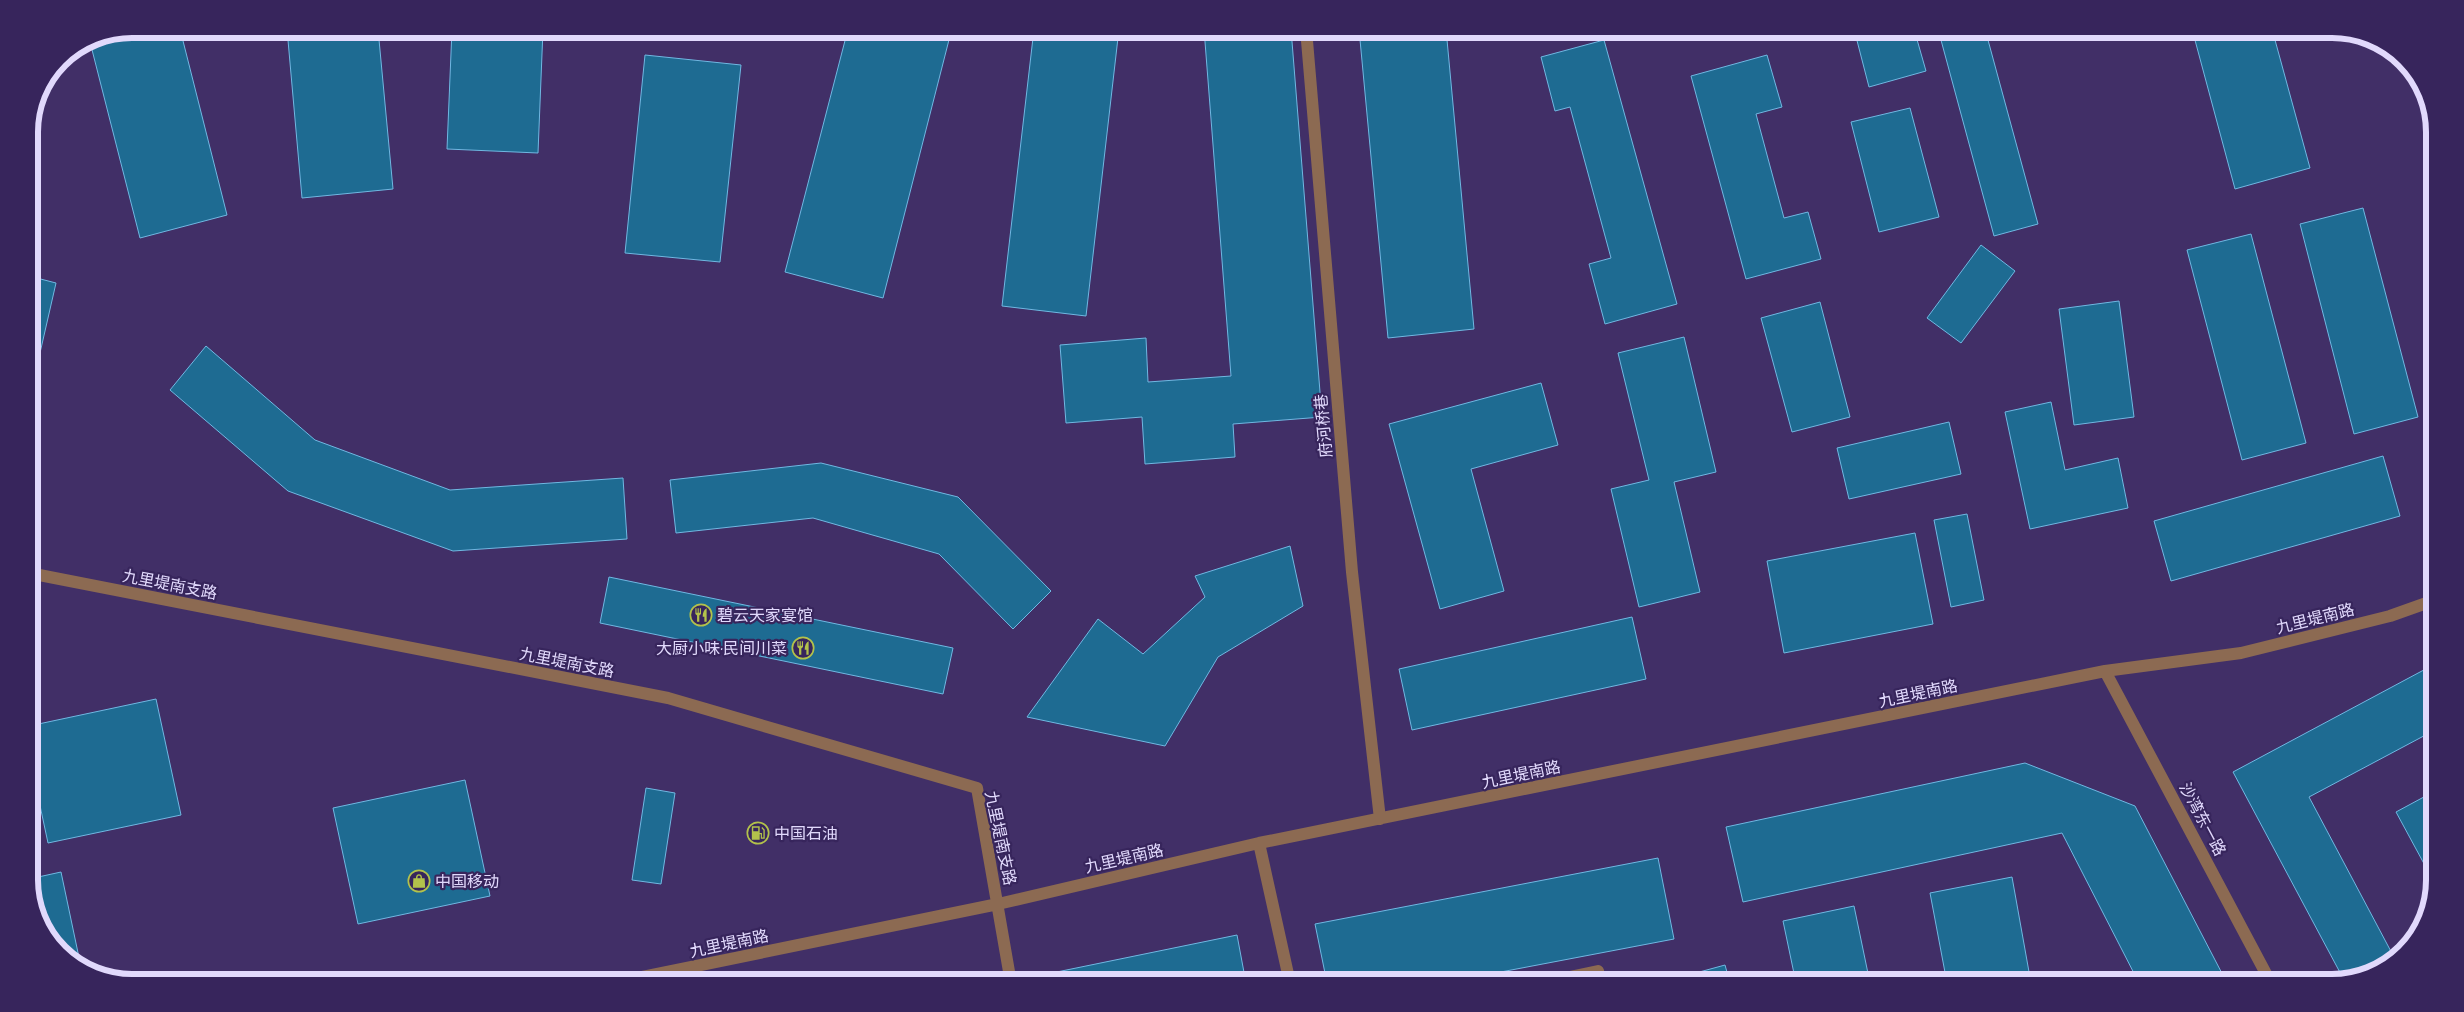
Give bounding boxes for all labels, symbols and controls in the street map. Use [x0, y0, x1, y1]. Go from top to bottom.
street label: 府河桥巷 [1310, 393, 1336, 459]
street label: 九里堤南支路 [121, 565, 219, 603]
street label: 九里堤南路 [2274, 599, 2356, 637]
restaurant icon: 碧云天家宴馆 [689, 603, 713, 627]
place label: 碧云天家宴馆 [717, 605, 813, 625]
restaurant icon: 大厨小味·民间川菜 [791, 636, 815, 660]
place label: 大厨小味·民间川菜 [656, 638, 787, 658]
street label: 九里堤南支路 [518, 643, 616, 681]
street label: 九里堤南路 [1877, 675, 1959, 711]
street label: 九里堤南路 [1480, 756, 1562, 792]
street label: 沙湾东一路 [2175, 779, 2231, 859]
street label: 九里堤南支路 [981, 789, 1021, 887]
fuel station icon: 中国石油 [746, 821, 770, 845]
place label: 中国石油 [774, 823, 838, 843]
street label: 九里堤南路 [1083, 839, 1165, 877]
shop icon: 中国移动 [407, 869, 431, 893]
place label: 中国移动 [435, 871, 499, 891]
street label: 九里堤南路 [688, 925, 770, 961]

